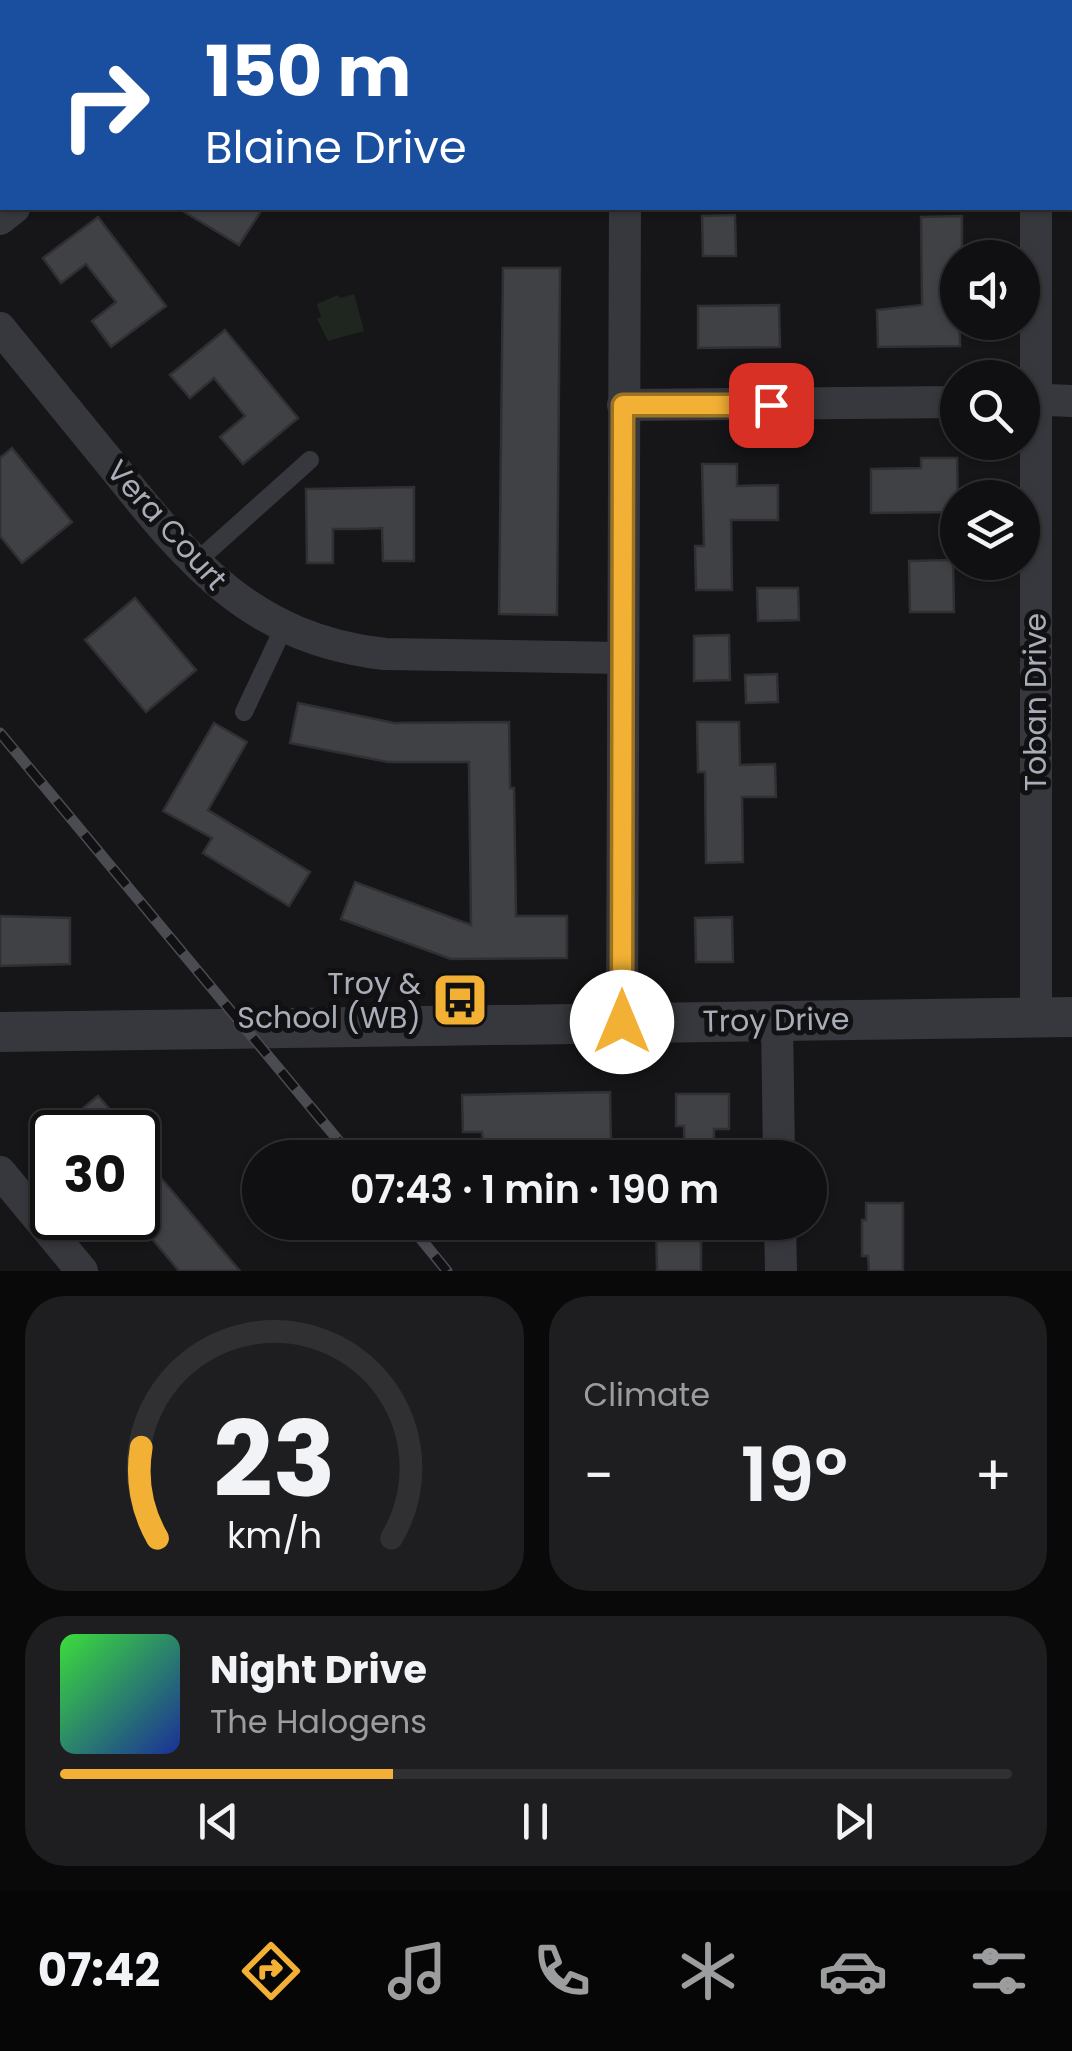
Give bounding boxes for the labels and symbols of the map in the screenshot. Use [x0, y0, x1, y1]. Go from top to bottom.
pin [729, 363, 814, 448]
street label: Vera Court [97, 450, 237, 600]
street label: Toban Drive [1014, 613, 1057, 791]
place label: Troy & School (WB) [237, 962, 421, 1039]
bus stop icon: Troy & School (WB) [430, 970, 490, 1030]
position arrow [570, 970, 674, 1074]
street label: Troy Drive [702, 997, 850, 1043]
speed limit sign: 30 [30, 1110, 160, 1240]

